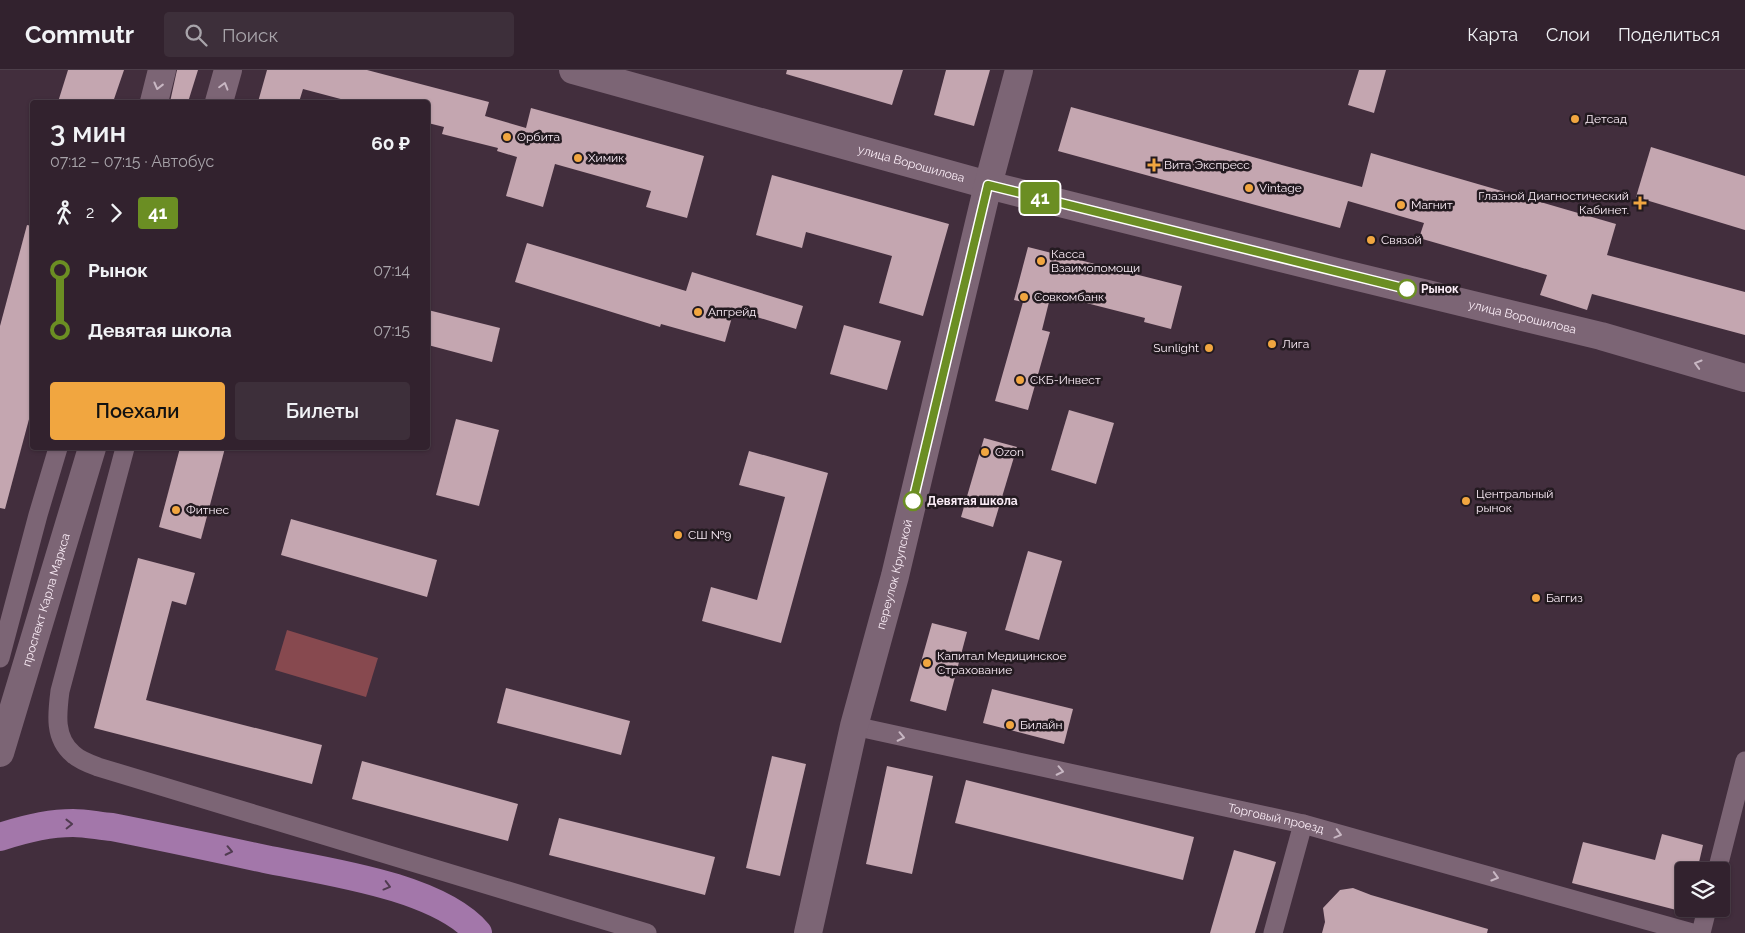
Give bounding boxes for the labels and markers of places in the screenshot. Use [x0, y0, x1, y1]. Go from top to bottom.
place label: Детсад [1585, 112, 1627, 126]
marker: Детсад [1569, 113, 1581, 125]
place label: Орбита [517, 130, 560, 144]
marker: Орбита [501, 131, 513, 143]
place label: Химик [588, 151, 625, 165]
marker: Химик [572, 152, 584, 164]
place label: Вита Экспресс [1164, 158, 1250, 172]
marker: Вита Экспресс [1148, 159, 1160, 171]
place label: Vintage [1259, 181, 1302, 195]
marker: Vintage [1243, 182, 1255, 194]
place label: Глазной Диагностический Кабинет. [1478, 189, 1629, 217]
marker: Глазной Диагностический Кабинет. [1633, 196, 1647, 210]
place label: Магнит [1411, 198, 1453, 212]
marker: Магнит [1395, 199, 1407, 211]
place label: Связой [1381, 233, 1422, 247]
marker: Связой [1365, 234, 1377, 246]
place label: Касса Взаимопомощи [1051, 247, 1140, 275]
marker: Касса Взаимопомощи [1035, 255, 1047, 267]
marker: Рынок [1397, 279, 1417, 299]
place label: Рынок [1421, 282, 1459, 296]
place label: Совкомбанк [1034, 290, 1104, 304]
marker: Совкомбанк [1018, 291, 1030, 303]
place label: Апгрейд [708, 305, 756, 319]
marker: Апгрейд [692, 306, 704, 318]
place label: Лига [1282, 337, 1309, 351]
marker: Лига [1266, 338, 1278, 350]
place label: Sunlight [1153, 341, 1199, 355]
marker: Sunlight [1203, 342, 1215, 354]
place label: СКБ-Инвест [1030, 373, 1101, 387]
marker: СКБ-Инвест [1014, 374, 1026, 386]
place label: Ozon [995, 445, 1024, 459]
marker: Ozon [979, 446, 991, 458]
place label: Центральный рынок [1476, 487, 1553, 515]
marker: Девятая школа [903, 491, 923, 511]
place label: Девятая школа [927, 494, 1018, 508]
marker: Центральный рынок [1460, 495, 1472, 507]
place label: Фитнес [186, 503, 230, 517]
marker: Фитнес [170, 504, 182, 516]
place label: СШ №9 [688, 528, 731, 542]
marker: СШ №9 [672, 529, 684, 541]
place label: Баггиз [1546, 591, 1583, 605]
marker: Баггиз [1530, 592, 1542, 604]
place label: Капитал Медицинское Страхование [937, 649, 1067, 677]
marker: Капитал Медицинское Страхование [921, 657, 933, 669]
place label: Билайн [1020, 718, 1062, 732]
marker: Билайн [1004, 719, 1016, 731]

